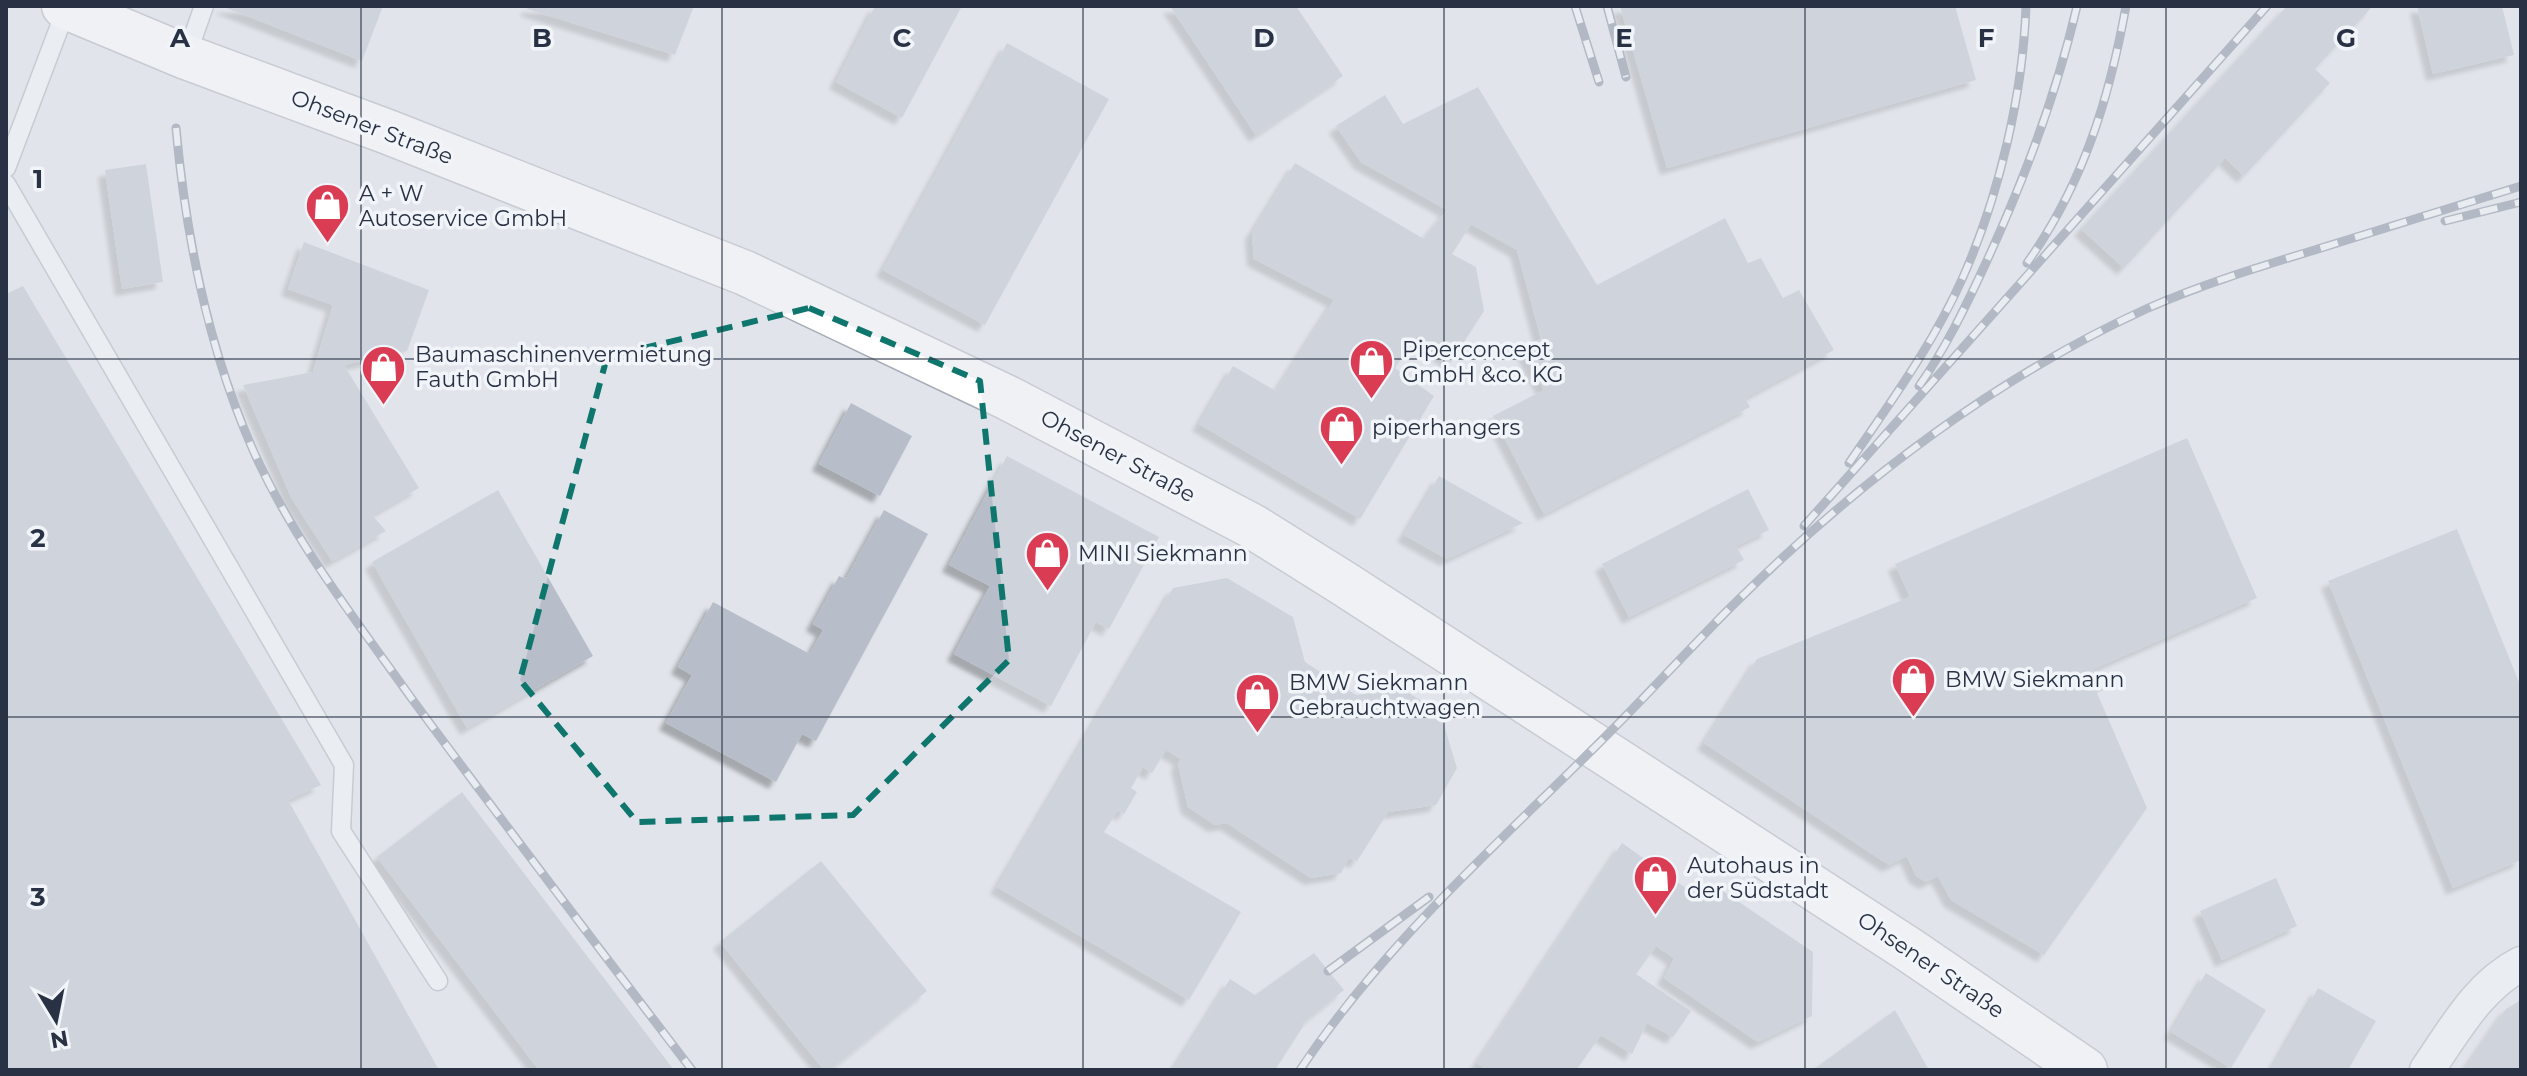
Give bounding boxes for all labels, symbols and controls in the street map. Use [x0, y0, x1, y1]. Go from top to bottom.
text: A [169, 22, 191, 54]
text: B [532, 22, 552, 54]
text: C [893, 22, 912, 54]
text: D [1253, 22, 1275, 54]
text: E [1615, 22, 1633, 54]
text: F [1978, 22, 1994, 54]
text: G [2336, 22, 2356, 54]
street label: Ohsener Straße [287, 84, 457, 170]
text: 1 [33, 163, 43, 195]
place label: A + W Autoservice GmbH [359, 180, 567, 232]
shop icon: A + W Autoservice GmbH [304, 182, 352, 245]
place label: Piperconcept GmbH &co. KG [1402, 336, 1564, 388]
shop icon: Piperconcept GmbH &co. KG [1347, 338, 1395, 401]
place label: Baumaschinenvermietung Fauth GmbH [415, 341, 712, 393]
shop icon: Baumaschinenvermietung Fauth GmbH [360, 343, 408, 406]
shop icon: piperhangers [1317, 403, 1365, 466]
street label: Ohsener Straße [1036, 404, 1200, 508]
place label: piperhangers [1372, 414, 1521, 441]
text: 2 [30, 522, 46, 554]
shop icon: MINI Siekmann [1023, 529, 1071, 592]
place label: MINI Siekmann [1078, 540, 1248, 567]
shop icon: BMW Siekmann [1890, 655, 1938, 718]
place label: BMW Siekmann [1945, 666, 2124, 693]
place label: BMW Siekmann Gebrauchtwagen [1289, 669, 1481, 721]
shop icon: BMW Siekmann Gebrauchtwagen [1234, 671, 1282, 734]
place label: Autohaus in der Südstadt [1687, 852, 1829, 904]
shop icon: Autohaus in der Südstadt [1632, 854, 1680, 917]
text: 3 [29, 881, 46, 913]
street label: Ohsener Straße [1852, 906, 2010, 1024]
north arrow [16, 980, 96, 1060]
text: N [48, 1024, 70, 1054]

